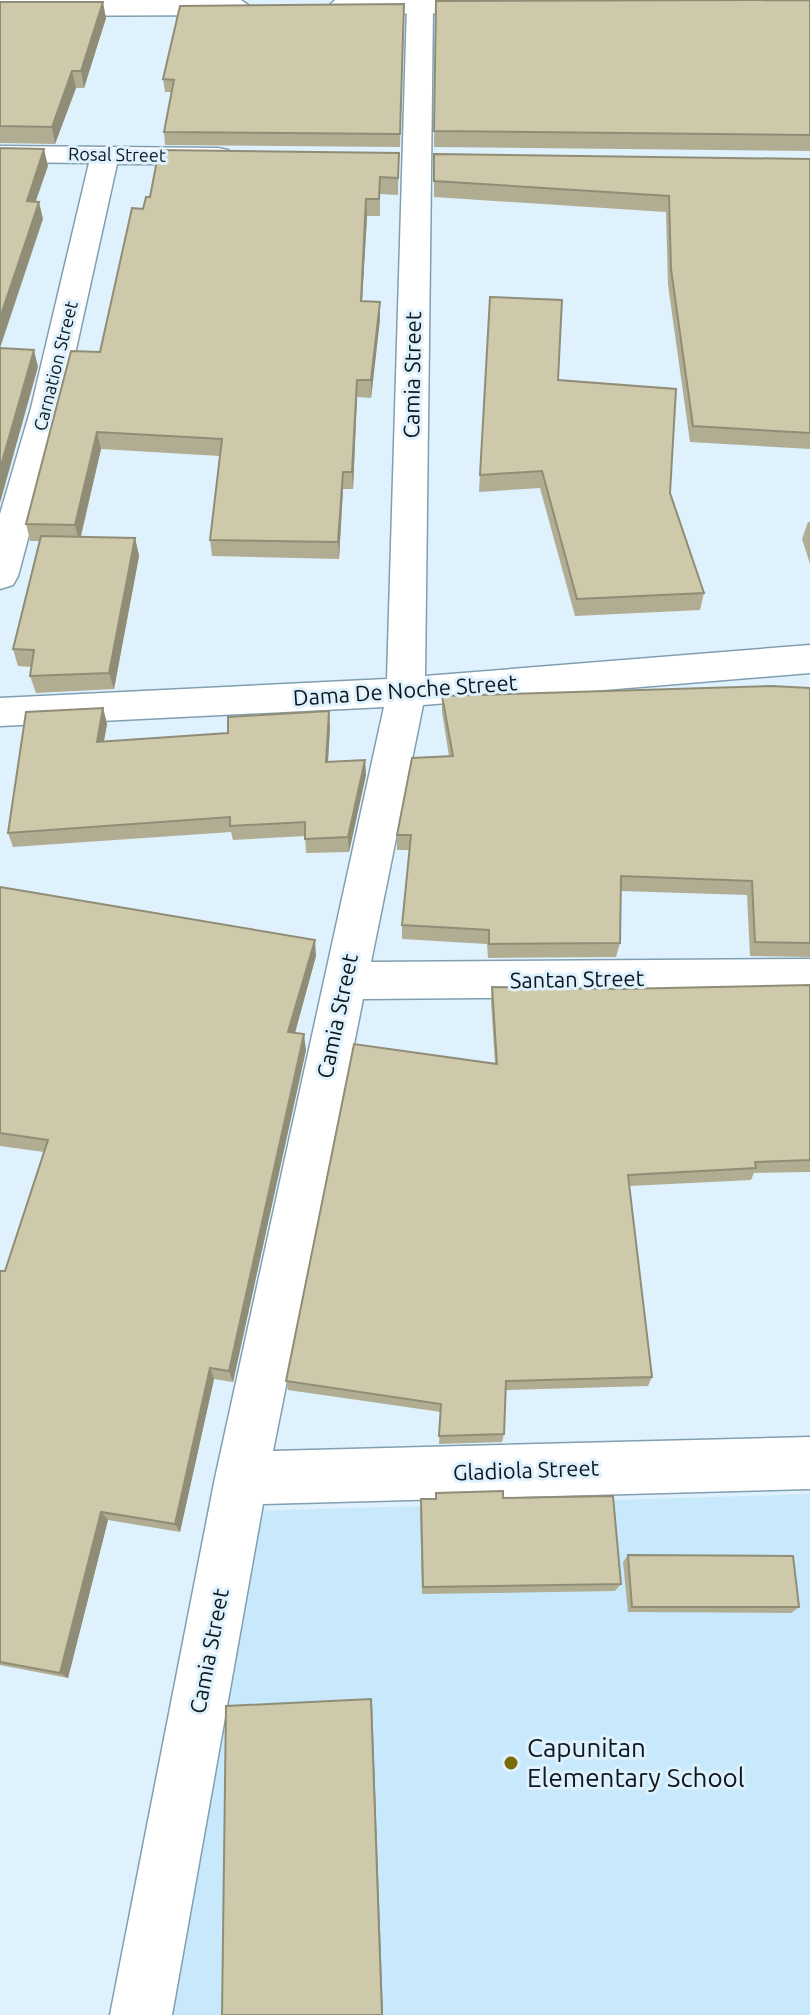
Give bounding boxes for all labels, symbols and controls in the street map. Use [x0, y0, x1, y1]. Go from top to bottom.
street label: Rosal Street [68, 143, 166, 165]
street label: Carnation Street [29, 299, 81, 433]
street label: Camia Street [398, 311, 425, 439]
street label: Dama De Noche Street [292, 669, 518, 710]
street label: Camia Street [311, 951, 362, 1081]
street label: Santan Street [510, 965, 645, 992]
street label: Gladiola Street [452, 1454, 600, 1485]
street label: Camia Street [184, 1586, 233, 1716]
place label: Capunitan Elementary School [527, 1733, 745, 1792]
marker: Capunitan Elementary School [502, 1754, 520, 1772]

